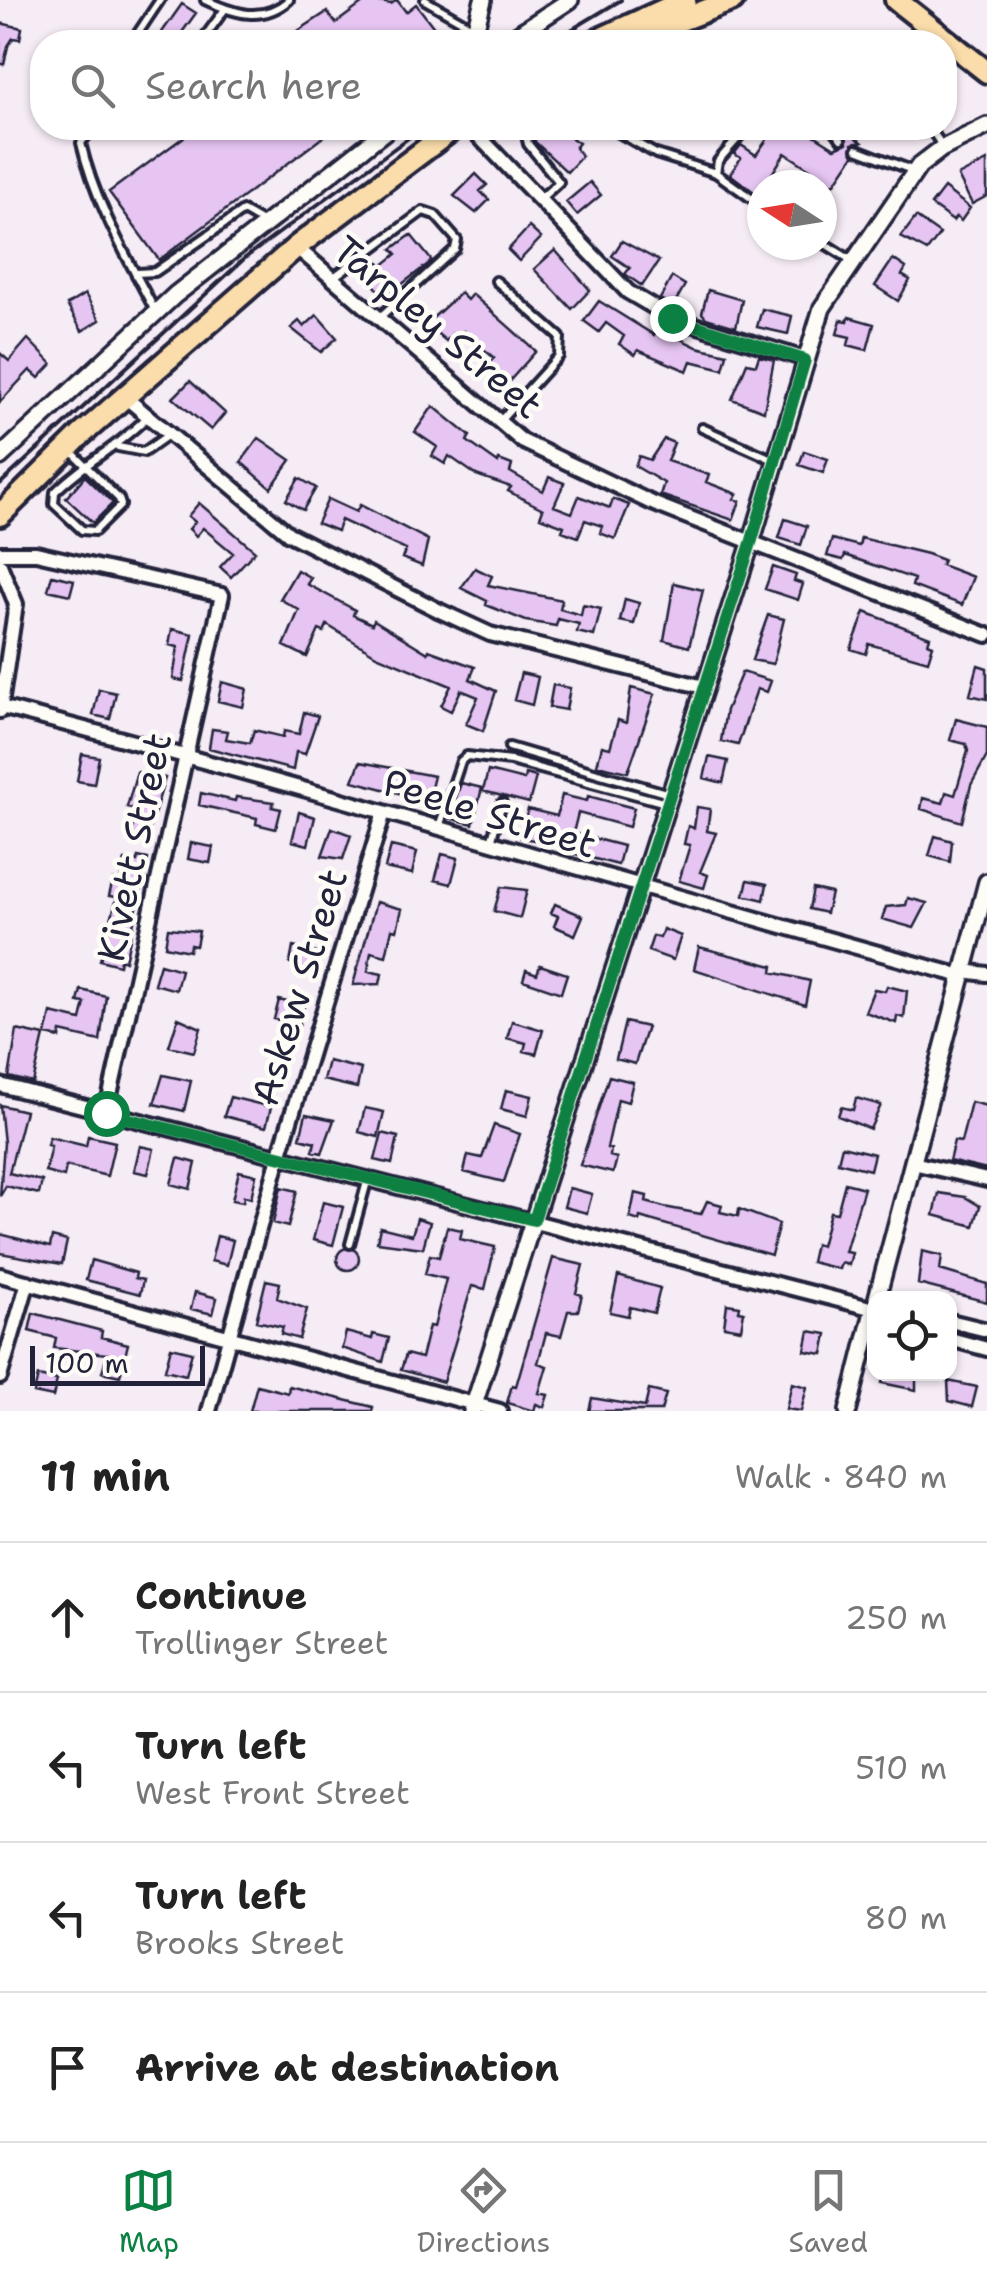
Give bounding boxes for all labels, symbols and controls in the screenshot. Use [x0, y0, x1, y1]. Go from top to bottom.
search box [30, 30, 957, 140]
icon: search [65, 58, 120, 113]
text: Search here [145, 60, 362, 111]
north arrow [747, 170, 837, 260]
street label: Tarpley Street [322, 224, 554, 430]
route end [650, 296, 696, 342]
street label: Kivett Street [85, 728, 183, 966]
street label: Peele Street [377, 756, 603, 870]
street label: Askew Street [239, 863, 359, 1111]
route start [84, 1091, 130, 1137]
map controls [867, 1291, 957, 1381]
button: locate [867, 1291, 957, 1381]
scale bar [30, 1341, 205, 1386]
text: 100 m [45, 1344, 129, 1382]
text: 11 min [40, 1448, 170, 1504]
text: Walk · 840 m [735, 1455, 947, 1498]
text: Continue [135, 1570, 307, 1621]
icon: ahead [40, 1590, 95, 1645]
text: 250 m [845, 1596, 947, 1639]
text: Trollinger Street [135, 1621, 389, 1664]
text: Turn left [135, 1720, 307, 1771]
icon: left [40, 1740, 95, 1795]
text: 510 m [855, 1746, 947, 1789]
text: West Front Street [135, 1771, 410, 1814]
text: Turn left [135, 1870, 307, 1921]
icon: left [40, 1890, 95, 1945]
text: 80 m [864, 1896, 947, 1939]
text: Brooks Street [135, 1921, 344, 1964]
icon: arrive [40, 2040, 95, 2095]
text: Arrive at destination [135, 2042, 559, 2093]
tab: Map [119, 2163, 179, 2261]
tab: Directions [417, 2163, 550, 2261]
tab: Saved [788, 2163, 868, 2261]

